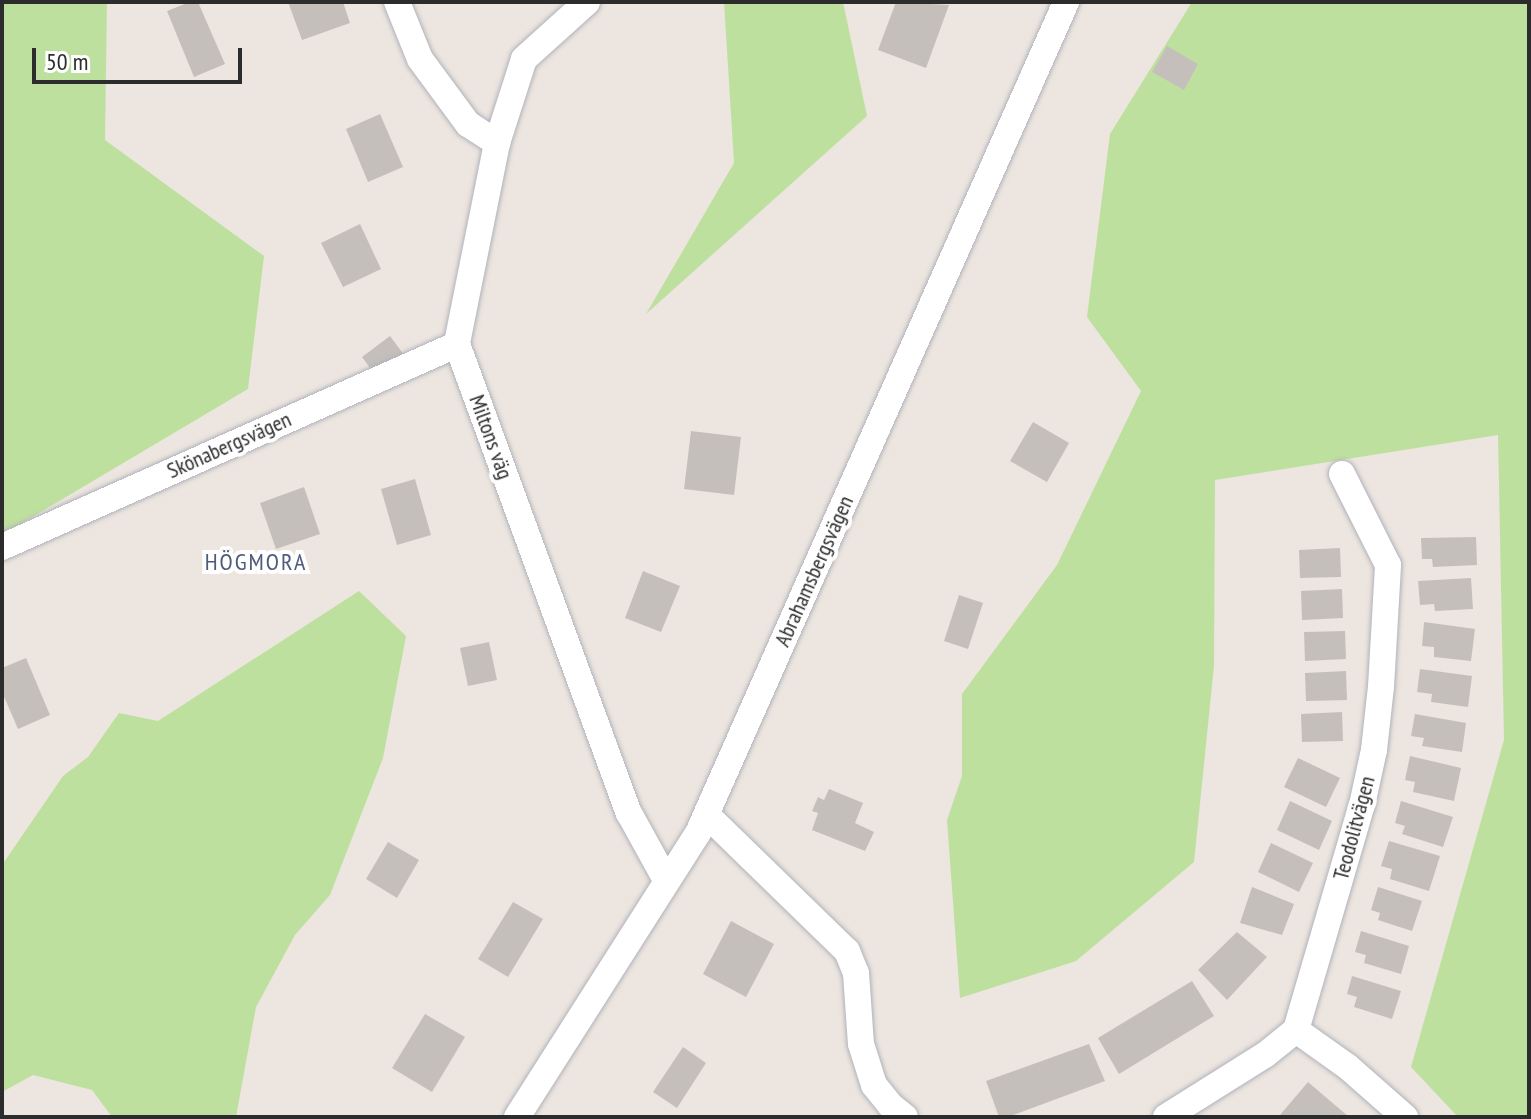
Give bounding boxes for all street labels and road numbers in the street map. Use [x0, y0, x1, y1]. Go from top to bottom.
street label: Miltons väg [464, 391, 518, 483]
street label: Skönabergsvägen [163, 406, 295, 484]
street label: Abrahamsbergsvägen [769, 492, 859, 650]
street label: Teodolitvägen [1327, 773, 1381, 883]

